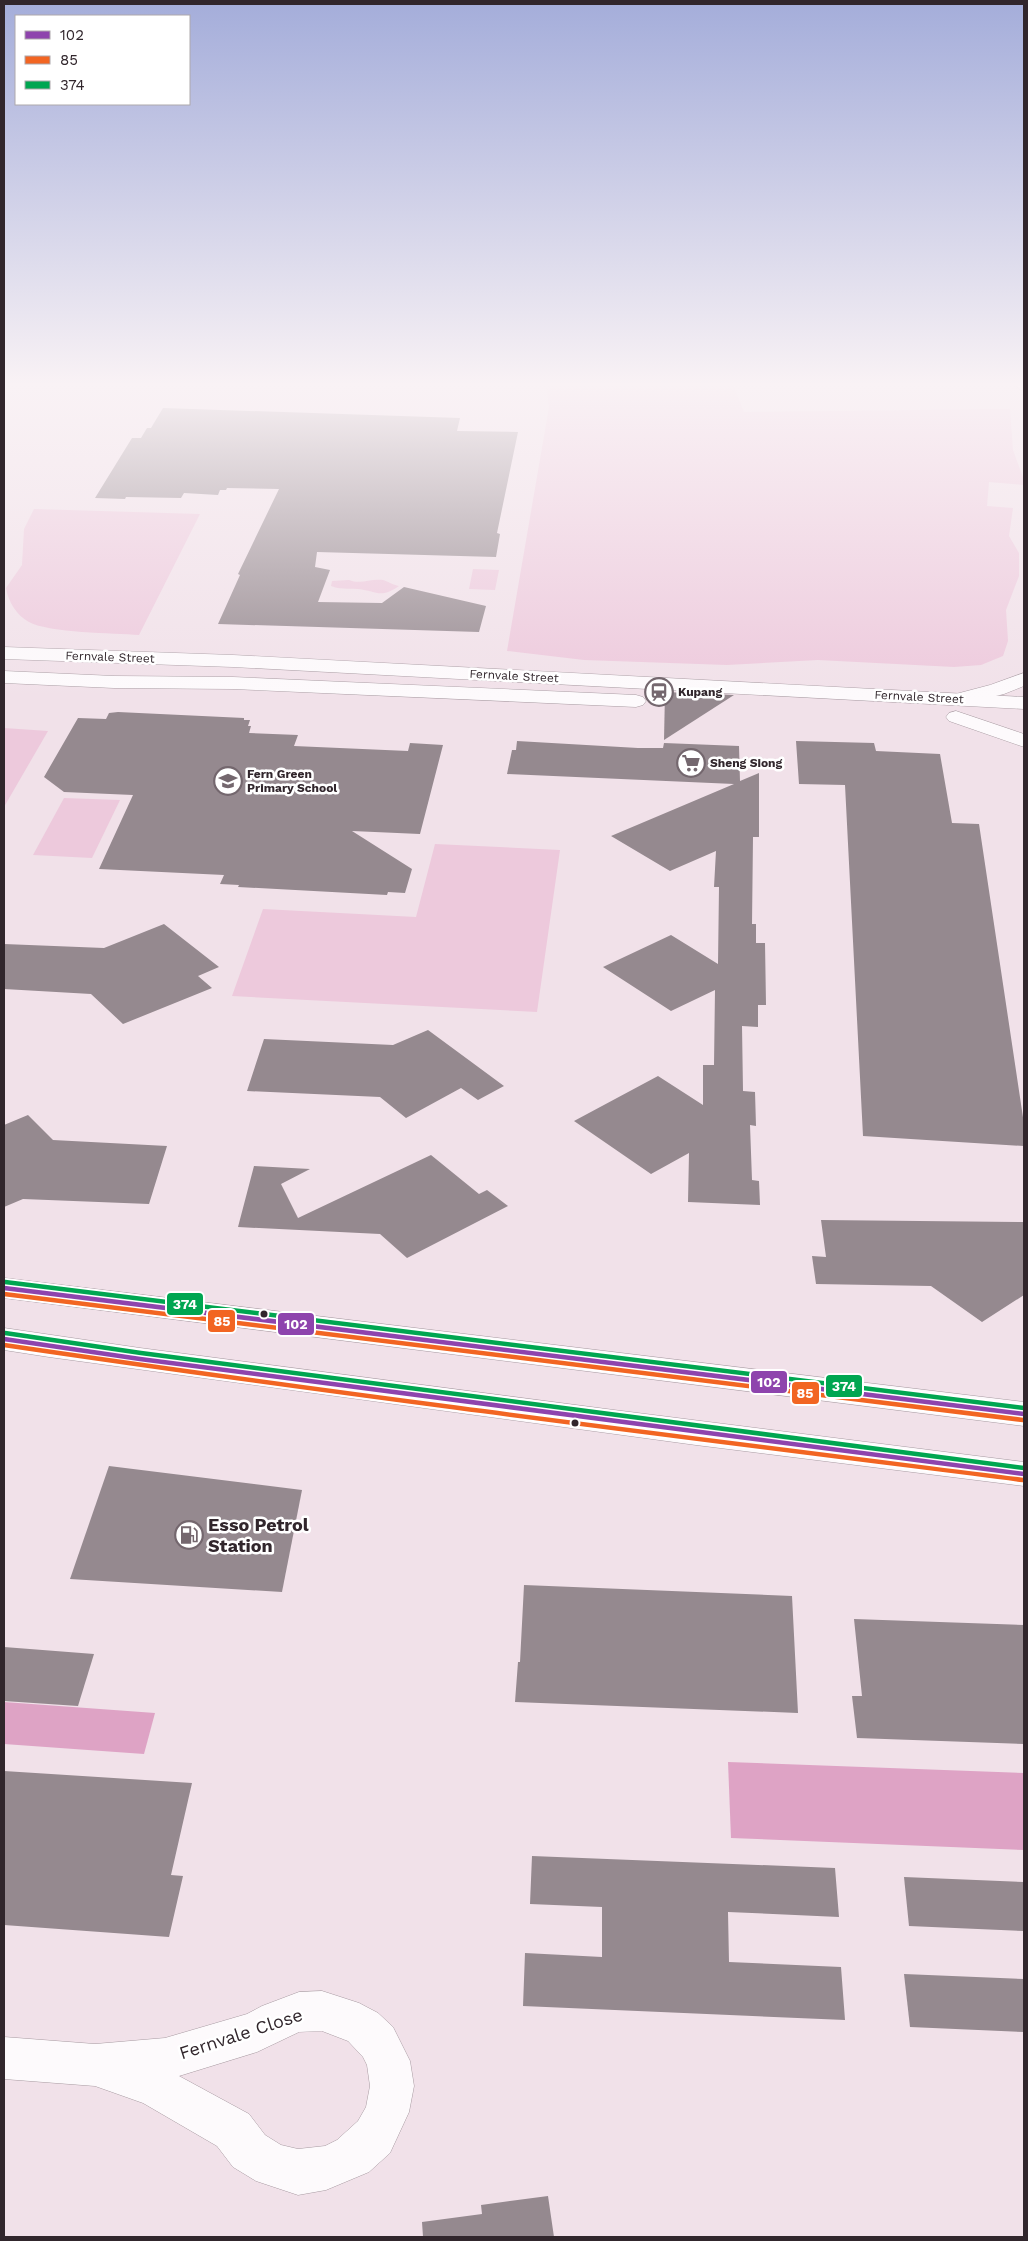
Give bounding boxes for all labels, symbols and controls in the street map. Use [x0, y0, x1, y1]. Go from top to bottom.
legend [15, 15, 190, 105]
text: 102 [60, 26, 84, 44]
text: 85 [60, 51, 78, 69]
text: 374 [60, 76, 85, 94]
street label: Fernvale Street [65, 648, 155, 666]
street label: Fernvale Street [469, 667, 559, 685]
station icon: Kupang [644, 677, 674, 707]
place label: Kupang [678, 685, 722, 699]
street label: Fernvale Street [874, 688, 964, 706]
supermarket icon: Sheng Siong [676, 748, 706, 778]
place label: Sheng Siong [710, 756, 783, 770]
school or university icon: Fern Green Primary School [213, 766, 243, 796]
place label: Fern Green Primary School [247, 767, 337, 795]
line badge: 374 [166, 1292, 204, 1316]
text: 374 [173, 1296, 197, 1312]
line badge: 85 [207, 1309, 236, 1333]
unlabelled marker [259, 1309, 269, 1319]
line badge: 102 [277, 1312, 315, 1336]
text: 85 [214, 1313, 230, 1329]
text: 102 [284, 1316, 308, 1332]
line badge: 102 [750, 1370, 788, 1394]
text: 102 [757, 1374, 781, 1390]
line badge: 374 [825, 1374, 863, 1398]
text: 374 [832, 1378, 856, 1394]
line badge: 85 [791, 1381, 820, 1405]
text: 85 [797, 1385, 813, 1401]
unlabelled marker [570, 1418, 580, 1428]
place label: Esso Petrol Station [208, 1514, 309, 1556]
fuel station icon: Esso Petrol Station [174, 1520, 204, 1550]
street label: Fernvale Close [176, 2004, 305, 2063]

